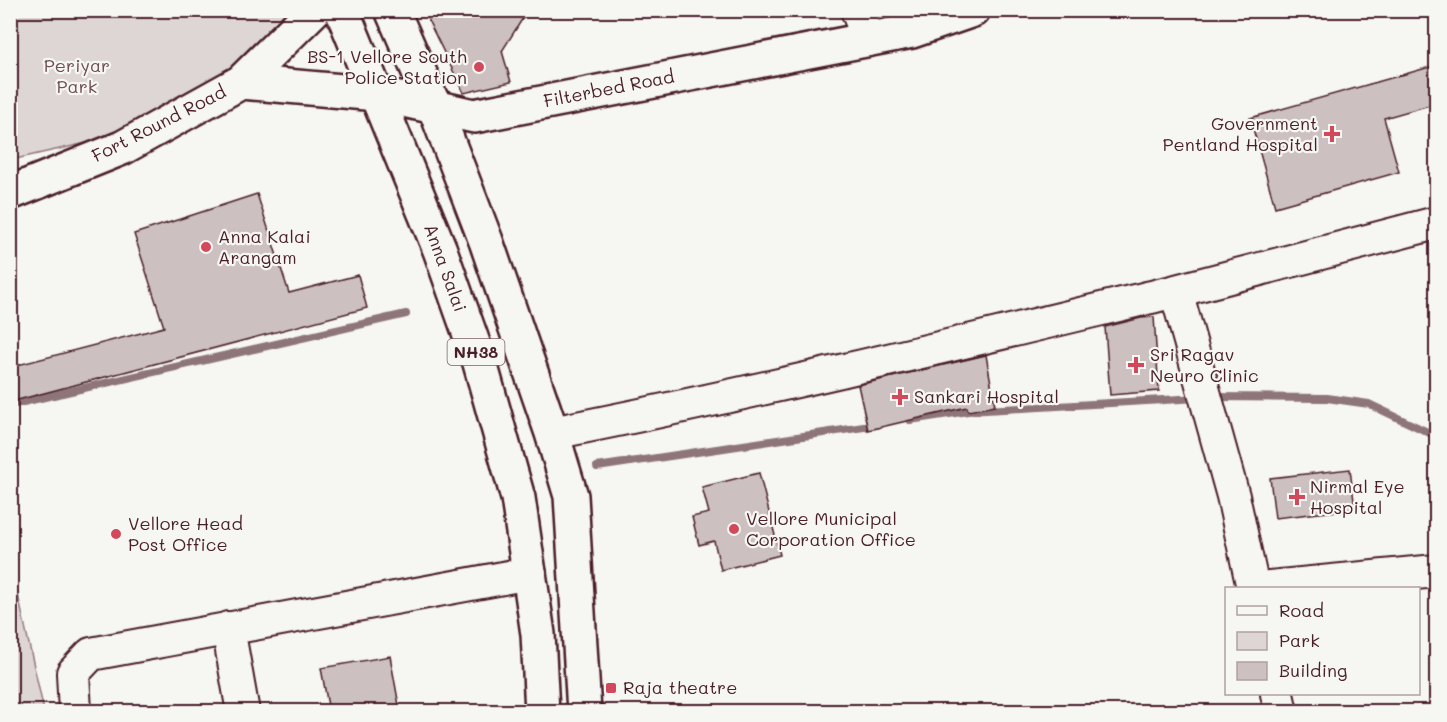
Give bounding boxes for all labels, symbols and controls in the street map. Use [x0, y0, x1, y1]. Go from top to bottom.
place label: BS-1 Vellore South Police Station [307, 44, 467, 89]
park label: Periyar Park [44, 53, 110, 98]
marker: BS-1 Vellore South Police Station [472, 60, 486, 74]
street label: Filterbed Road [541, 64, 676, 112]
street label: Fort Round Road [87, 79, 230, 167]
place label: Government Pentland Hospital [1163, 111, 1318, 156]
marker: Government Pentland Hospital [1323, 125, 1341, 143]
street label: Anna Salai [419, 220, 473, 315]
place label: Anna Kalai Arangam [218, 224, 311, 269]
marker: Anna Kalai Arangam [199, 240, 213, 254]
road number: NH38 [448, 339, 504, 365]
place label: Sri Ragav Neuro Clinic [1150, 342, 1259, 387]
marker: Sri Ragav Neuro Clinic [1127, 356, 1145, 374]
place label: Sankari Hospital [914, 384, 1059, 408]
marker: Sankari Hospital [891, 388, 909, 406]
place label: Nirmal Eye Hospital [1310, 474, 1405, 519]
marker: Nirmal Eye Hospital [1288, 488, 1306, 506]
place label: Vellore Municipal Corporation Office [746, 506, 916, 551]
place label: Vellore Head Post Office [128, 511, 243, 556]
marker: Vellore Municipal Corporation Office [727, 522, 741, 536]
marker: Vellore Head Post Office [109, 527, 123, 541]
legend [1225, 587, 1420, 695]
text: Road [1279, 598, 1324, 622]
text: Park [1279, 628, 1320, 652]
text: Building [1279, 658, 1347, 682]
place label: Raja theatre [623, 675, 737, 699]
marker: Raja theatre [604, 681, 618, 695]

